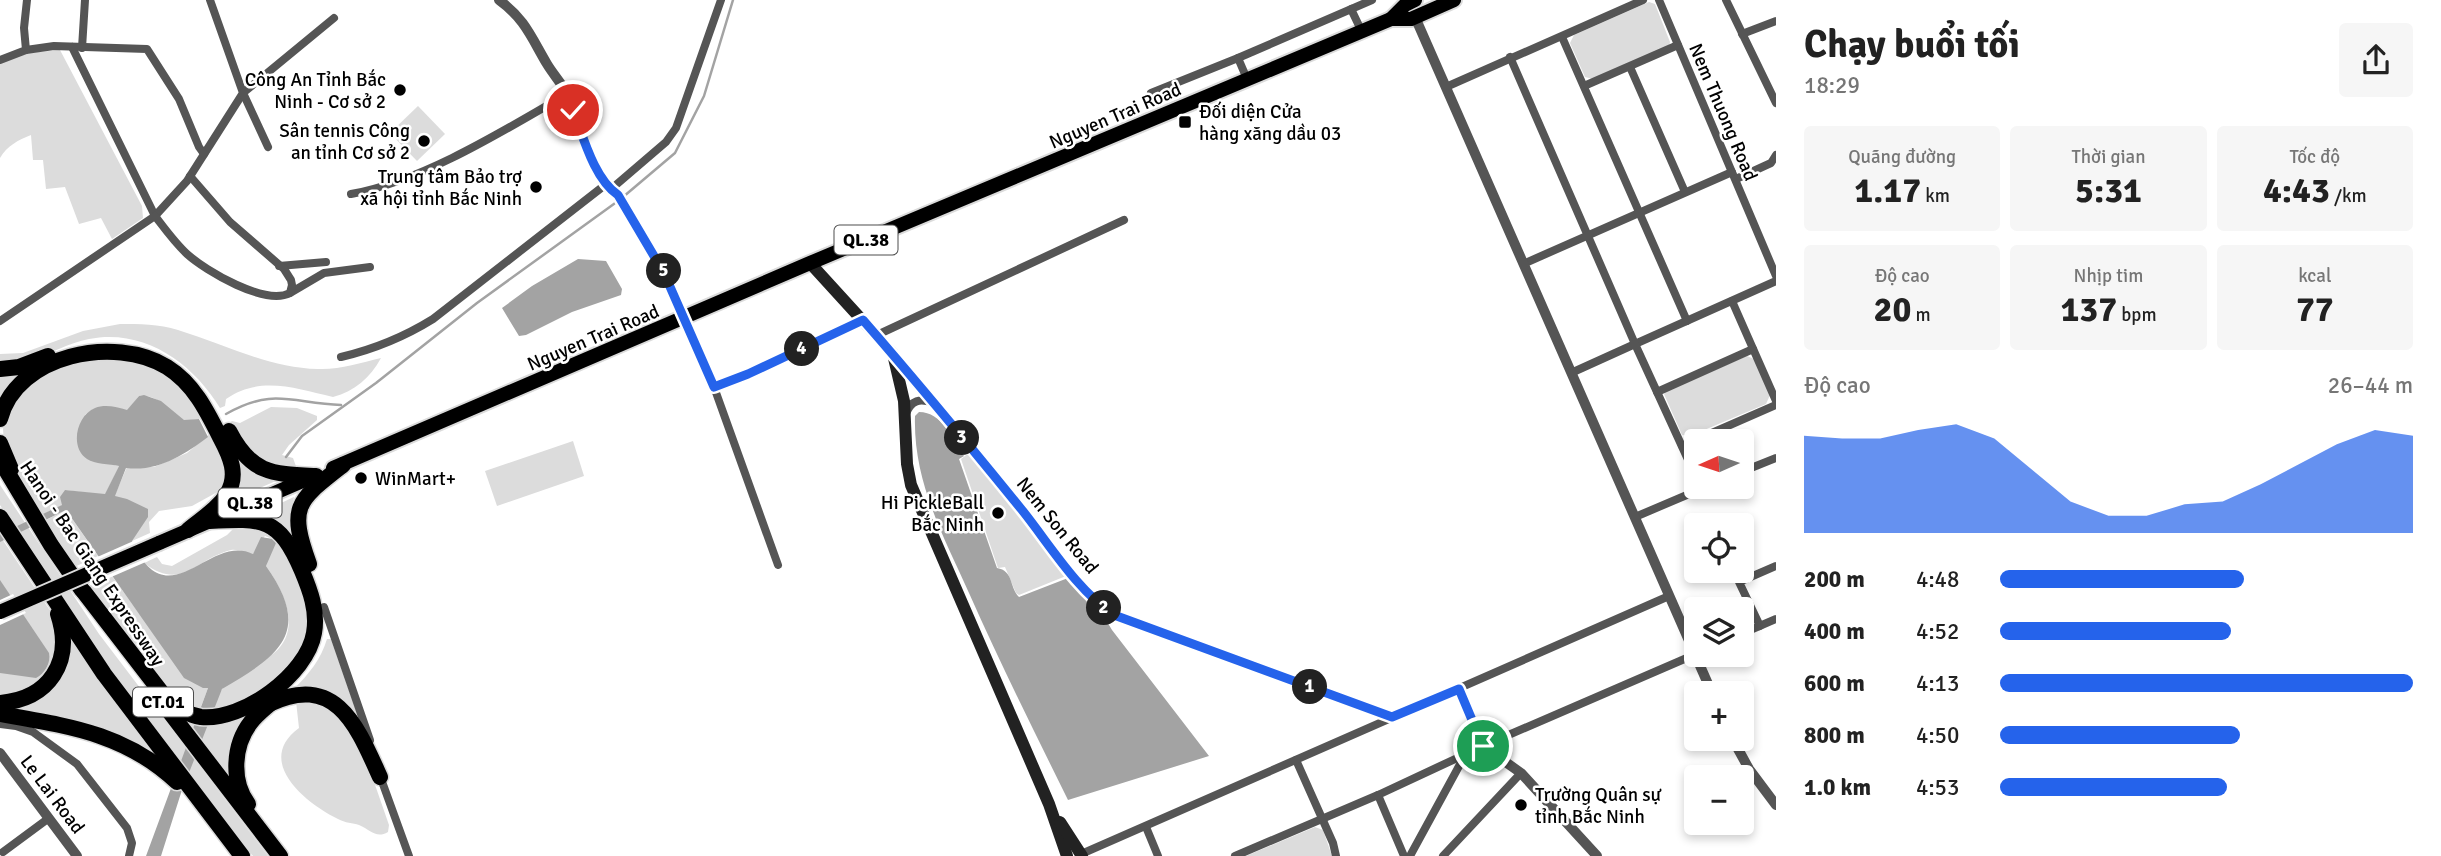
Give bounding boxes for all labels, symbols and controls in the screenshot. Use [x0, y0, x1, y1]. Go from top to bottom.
text: Chạy buổi tối [1804, 21, 2020, 68]
button: share [2339, 23, 2413, 97]
street label: Nem Thuong Road [1683, 40, 1763, 185]
place label: Công An Tỉnh Bắc Ninh - Cơ sở 2 [245, 68, 386, 114]
text: 18:29 [1804, 71, 1860, 100]
street label: Nguyen Trai Road [1046, 77, 1185, 155]
pin [543, 80, 603, 140]
marker: Công An Tỉnh Bắc Ninh - Cơ sở 2 [392, 82, 408, 98]
icon: check [554, 91, 592, 129]
place label: Đối diện Cửa hàng xăng dầu 03 [1199, 100, 1341, 146]
marker: Đối diện Cửa hàng xăng dầu 03 [1177, 114, 1193, 130]
place label: Sân tennis Công an tỉnh Cơ sở 2 [279, 119, 410, 165]
marker: Sân tennis Công an tỉnh Cơ sở 2 [416, 133, 432, 149]
text: Quãng đường [1848, 145, 1956, 169]
text: Thời gian [2071, 145, 2146, 169]
text: Tốc độ [2289, 145, 2340, 169]
place label: Trung tâm Bảo trợ xã hội tỉnh Bắc Ninh [360, 165, 522, 211]
text: 1.17 [1854, 169, 1921, 212]
text: 5:31 [2075, 169, 2142, 212]
text: 4:43 [2263, 169, 2330, 212]
marker: Trung tâm Bảo trợ xã hội tỉnh Bắc Ninh [528, 179, 544, 195]
text: km [1921, 184, 1950, 208]
text: /km [2330, 184, 2367, 208]
road number: QL.38 [834, 226, 898, 254]
pin: 5 [646, 254, 682, 288]
text: 5 [658, 258, 669, 282]
text: Độ cao [1875, 264, 1930, 288]
text: Nhịp tim [2074, 264, 2143, 288]
text: kcal [2298, 264, 2331, 288]
text: 20 [1874, 288, 1911, 331]
text: 137 [2060, 288, 2117, 331]
text: 77 [2296, 288, 2334, 331]
street label: Nguyen Trai Road [524, 299, 663, 377]
text: m [1911, 303, 1931, 327]
text: bpm [2117, 303, 2157, 327]
pin: 4 [784, 332, 820, 366]
text: 4 [796, 336, 807, 360]
text: Độ cao [1804, 371, 1871, 400]
text: 26–44 m [2328, 371, 2413, 400]
pin: 3 [944, 420, 979, 456]
text: 3 [956, 425, 967, 449]
north arrow [1684, 429, 1754, 499]
map controls [1684, 429, 1754, 835]
street label: Hanoi - Bac Giang Expressway [14, 456, 170, 671]
place label: WinMart+ [375, 467, 456, 491]
marker: WinMart+ [353, 470, 369, 486]
street label: Nem Son Road [1011, 472, 1103, 579]
road number: QL.38 [218, 489, 282, 518]
place label: Hi PickleBall Bắc Ninh [881, 491, 984, 537]
marker: Hi PickleBall Bắc Ninh [990, 505, 1006, 521]
button: locate [1684, 513, 1754, 583]
text: 200 m [1804, 565, 1865, 594]
text: 4:48 [1916, 565, 1959, 594]
pin: 2 [1086, 590, 1122, 626]
text: 2 [1098, 595, 1109, 619]
button: layers [1684, 597, 1754, 667]
text: 400 m [1804, 617, 1865, 646]
text: 4:52 [1916, 617, 1959, 646]
text: 600 m [1804, 669, 1865, 698]
text: 4:13 [1916, 669, 1959, 698]
pin: 1 [1292, 670, 1328, 704]
text: 1 [1304, 674, 1315, 698]
button: + [1684, 681, 1754, 751]
road number: CT.01 [133, 688, 193, 716]
pin [1453, 716, 1513, 776]
text: 800 m [1804, 721, 1865, 750]
text: 4:50 [1916, 721, 1959, 750]
icon: arrive [1464, 727, 1502, 765]
street label: Le Lai Road [15, 750, 90, 839]
button: − [1684, 765, 1754, 835]
text: 1.0 km [1804, 773, 1871, 802]
text: 4:53 [1916, 773, 1959, 802]
place label: Trường Quân sự tỉnh Bắc Ninh [1535, 783, 1662, 829]
marker: Trường Quân sự tỉnh Bắc Ninh [1513, 797, 1529, 813]

